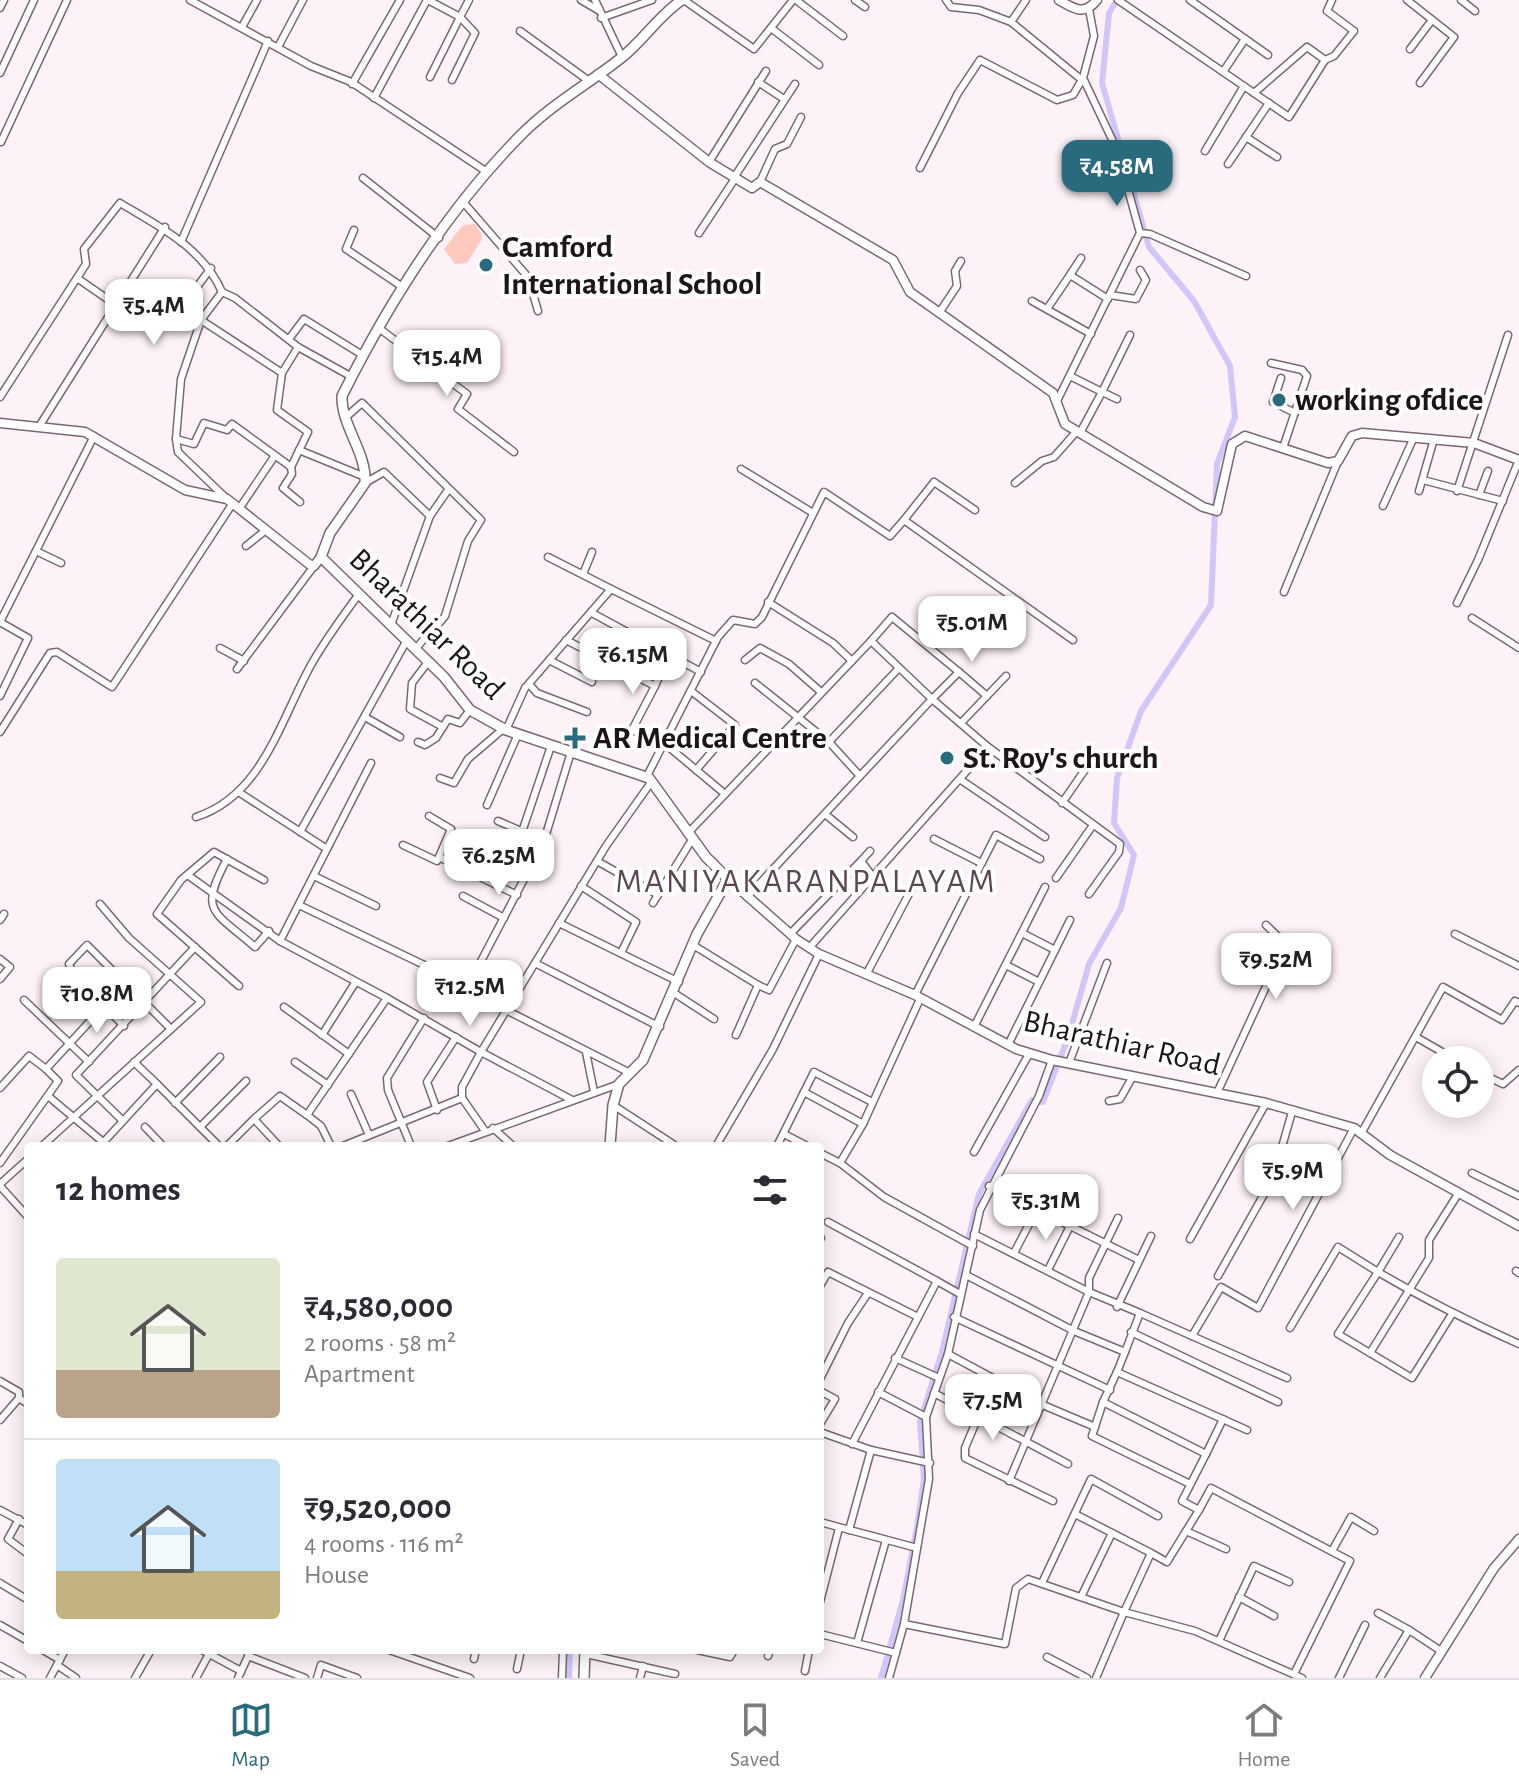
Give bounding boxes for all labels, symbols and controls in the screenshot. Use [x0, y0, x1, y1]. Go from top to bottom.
pin: ₹4.58M [1052, 140, 1182, 208]
text: ₹4.58M [1080, 153, 1154, 179]
place label: Camford International School [502, 231, 762, 300]
marker: Camford International School [477, 256, 495, 274]
pin: ₹5.4M [98, 279, 210, 347]
text: ₹5.4M [123, 292, 185, 318]
pin: ₹15.4M [382, 330, 512, 398]
text: ₹15.4M [411, 343, 483, 369]
place label: working ofdice [1295, 384, 1483, 416]
marker: working ofdice [1270, 391, 1288, 409]
street label: Bharathiar Road [343, 543, 511, 705]
pin: ₹5.01M [907, 596, 1037, 664]
text: ₹5.01M [936, 609, 1008, 635]
pin: ₹6.15M [568, 628, 698, 696]
text: ₹6.15M [598, 641, 668, 667]
place label: AR Medical Centre [593, 722, 827, 754]
marker: AR Medical Centre [564, 727, 586, 749]
place label: St. Roy's church [963, 742, 1159, 774]
marker: St. Roy's church [938, 749, 956, 767]
pin: ₹6.25M [434, 829, 564, 897]
text: ₹6.25M [462, 842, 536, 868]
district label: MANIYAKARANPALAYAM [615, 865, 997, 899]
pin: ₹9.52M [1211, 933, 1341, 1001]
text: ₹9.52M [1239, 946, 1313, 972]
pin: ₹12.5M [405, 960, 535, 1028]
pin: ₹10.8M [32, 967, 162, 1035]
text: ₹12.5M [435, 973, 505, 999]
text: ₹10.8M [60, 980, 134, 1006]
street label: Bharathiar Road [1020, 1005, 1224, 1081]
map controls [1422, 1046, 1494, 1118]
button: locate [1422, 1046, 1494, 1118]
pin: ₹5.9M [1237, 1144, 1349, 1212]
text: ₹5.9M [1262, 1157, 1324, 1183]
icon: filters [748, 1168, 792, 1212]
text: 12 homes [56, 1173, 181, 1207]
pin: ₹5.31M [981, 1174, 1111, 1242]
text: ₹5.31M [1011, 1187, 1081, 1213]
icon: home [120, 1290, 216, 1386]
text: ₹4,580,000 [304, 1290, 453, 1324]
text: 2 rooms · 58 m² [304, 1330, 456, 1356]
text: Apartment [304, 1361, 415, 1387]
pin: ₹7.5M [937, 1374, 1049, 1442]
text: ₹7.5M [963, 1387, 1023, 1413]
icon: home [120, 1491, 216, 1587]
text: ₹9,520,000 [304, 1491, 452, 1525]
text: 4 rooms · 116 m² [304, 1531, 464, 1557]
text: House [304, 1562, 369, 1588]
tab: Map [229, 1698, 273, 1772]
tab: Saved [730, 1698, 780, 1772]
tab: Home [1237, 1698, 1290, 1772]

